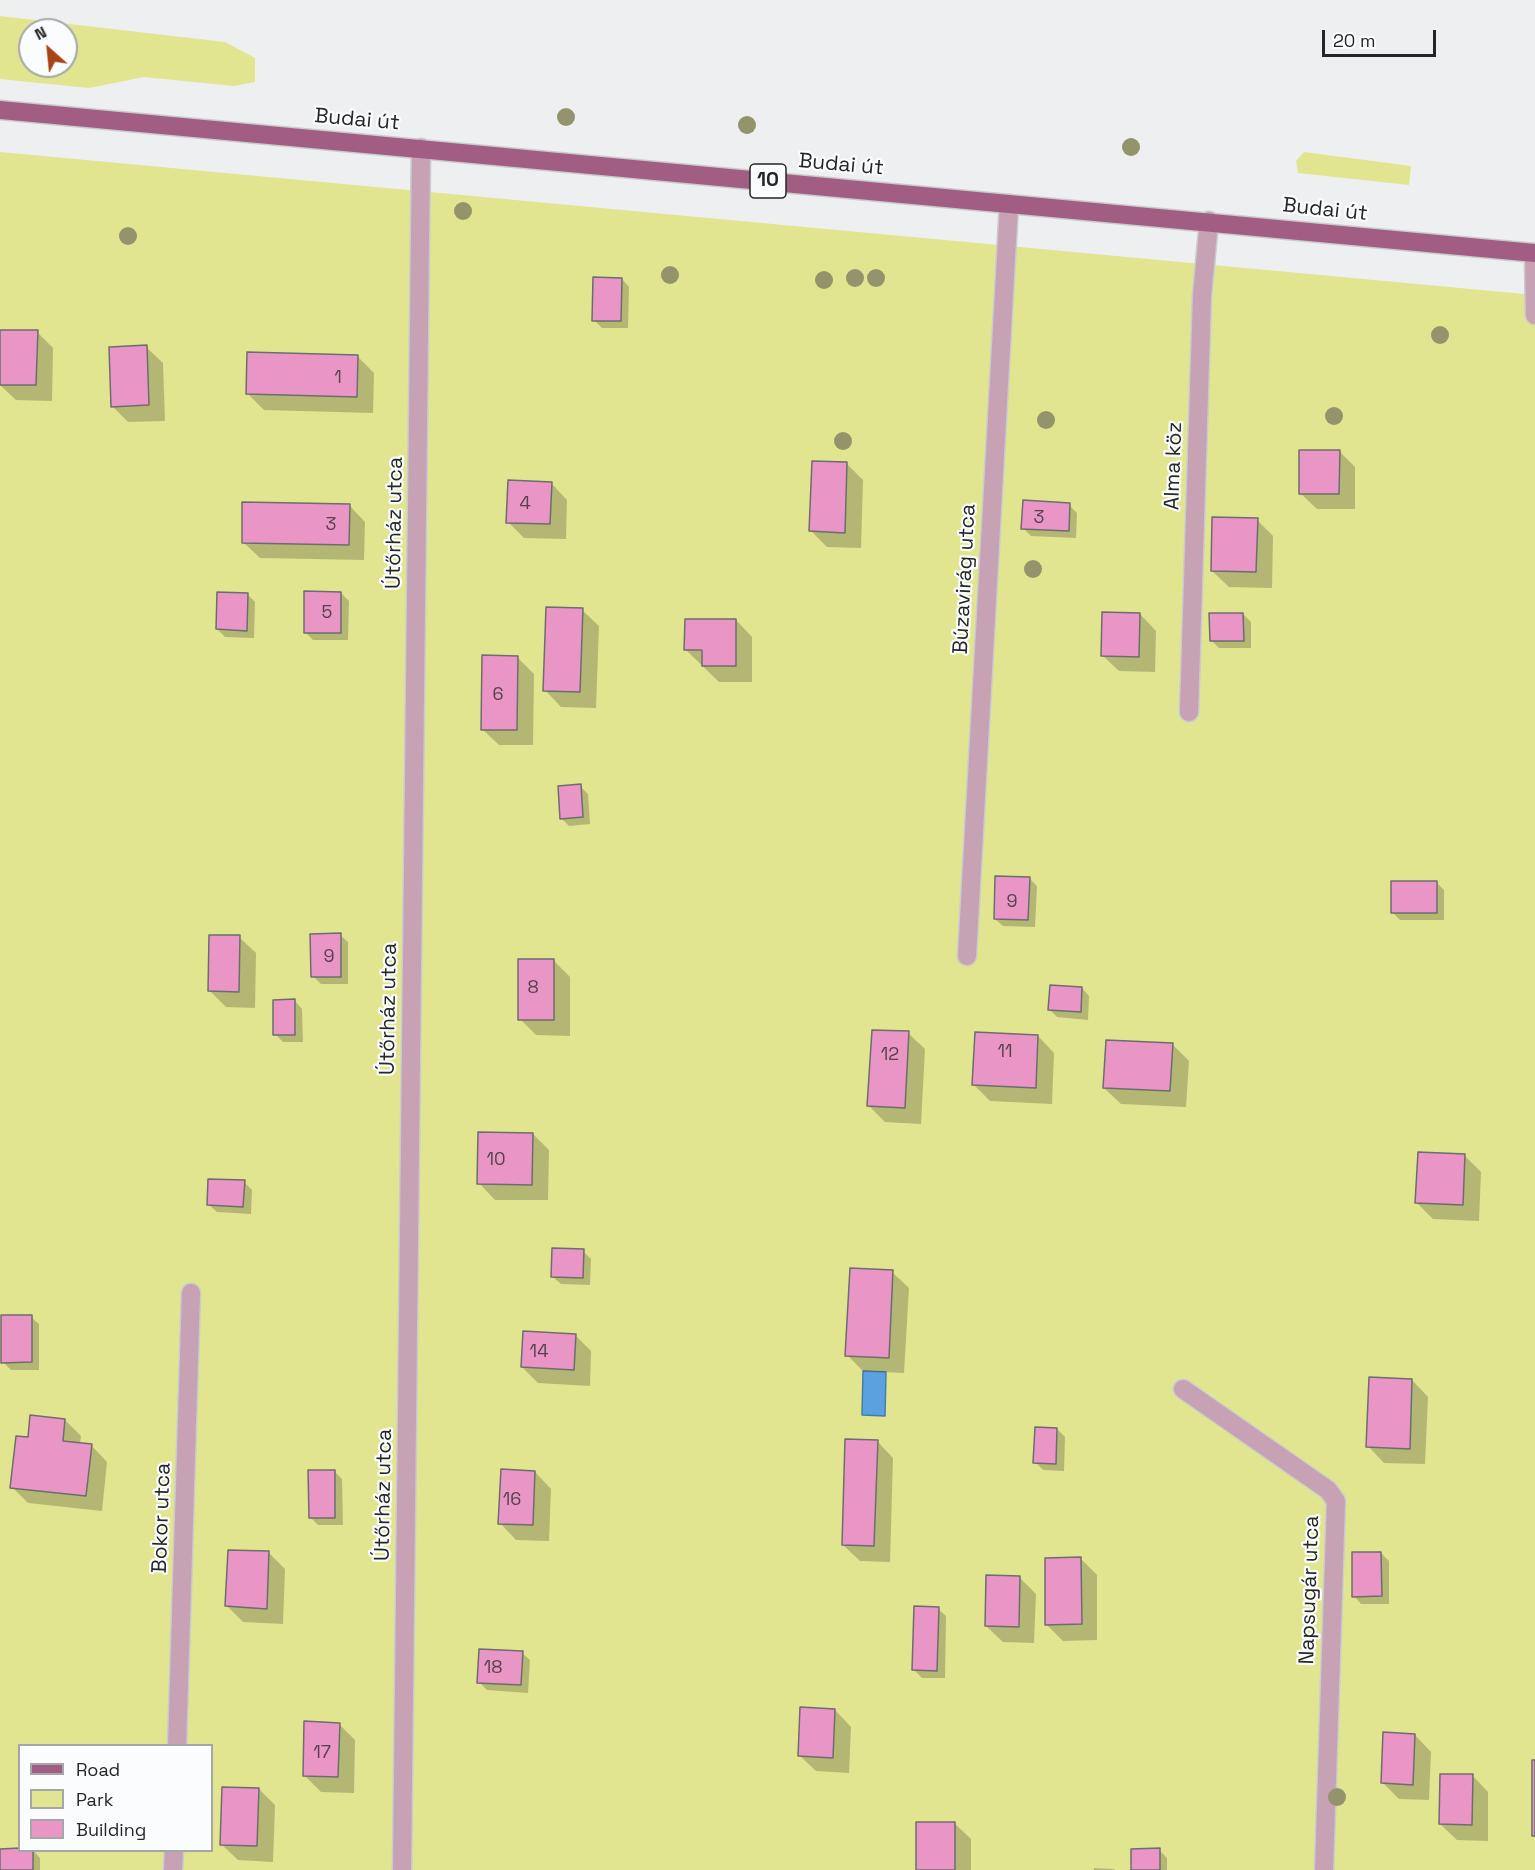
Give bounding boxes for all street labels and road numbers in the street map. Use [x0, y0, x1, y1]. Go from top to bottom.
street label: Budai út [313, 104, 401, 136]
street label: Budai út [797, 149, 885, 181]
road number: 10 [750, 164, 786, 198]
street label: Budai út [1281, 193, 1369, 227]
street label: Alma köz [1160, 421, 1188, 511]
street label: Útőrház utca [381, 457, 409, 589]
street label: Búzavirág utca [948, 503, 982, 655]
street label: Útőrház utca [375, 943, 403, 1075]
street label: Útőrház utca [370, 1429, 398, 1561]
street label: Bokor utca [147, 1462, 177, 1574]
street label: Napsugár utca [1295, 1515, 1325, 1665]

